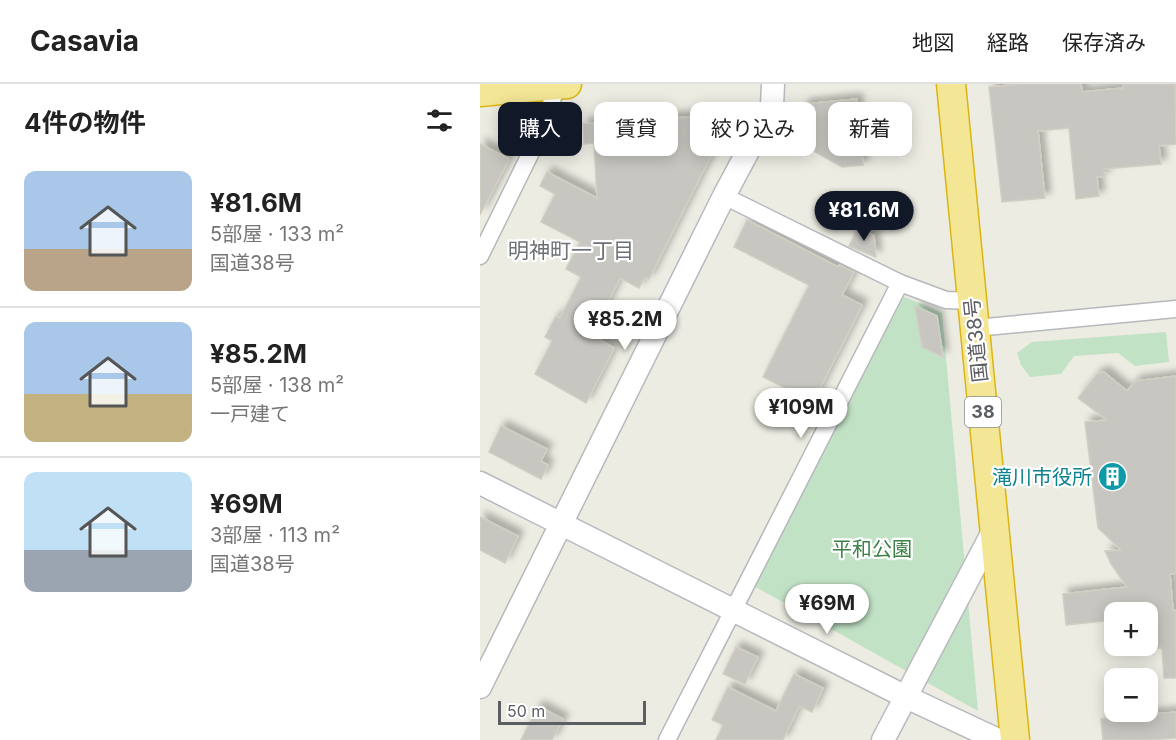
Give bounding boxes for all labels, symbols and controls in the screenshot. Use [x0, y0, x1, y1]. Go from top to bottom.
text: Casavia [30, 24, 139, 58]
text: 地図 [912, 30, 954, 55]
text: 経路 [987, 30, 1029, 55]
text: 保存済み [1062, 30, 1146, 55]
chip: 購入 [498, 102, 582, 156]
chip: 賃貸 [594, 102, 678, 156]
chip: 絞り込み [690, 102, 816, 156]
chip: 新着 [828, 102, 912, 156]
icon: filters [423, 104, 456, 137]
text: 4件の物件 [24, 107, 146, 138]
text: ¥81.6M [210, 187, 302, 218]
pin: ¥81.6M [815, 191, 913, 242]
icon: home [72, 195, 144, 267]
text: ¥81.6M [829, 198, 899, 222]
text: 5部屋 · 133 m² [210, 222, 344, 246]
district label: 明神町一丁目 [508, 238, 634, 263]
text: 国道38号 [210, 251, 295, 275]
street label: 国道38号 [960, 297, 992, 383]
pin: ¥85.2M [576, 300, 674, 351]
text: ¥85.2M [588, 307, 662, 331]
text: ¥85.2M [210, 338, 307, 369]
icon: home [72, 346, 144, 418]
text: 5部屋 · 138 m² [210, 373, 344, 397]
pin: ¥109M [759, 388, 843, 439]
text: ¥109M [768, 395, 834, 419]
road number: 38 [965, 397, 1001, 427]
text: 一戸建て [210, 402, 290, 426]
building icon: 滝川市役所 [1097, 461, 1129, 493]
place label: 滝川市役所 [992, 465, 1092, 489]
text: ¥69M [210, 488, 283, 519]
icon: home [72, 496, 144, 568]
text: 3部屋 · 113 m² [210, 523, 340, 547]
park label: 平和公園 [832, 537, 912, 561]
text: 国道38号 [210, 552, 295, 576]
pin: ¥69M [791, 584, 863, 635]
text: ¥69M [799, 591, 855, 615]
map controls [1104, 602, 1158, 722]
button: + [1104, 602, 1158, 656]
button: − [1104, 668, 1158, 722]
scale bar [498, 698, 646, 726]
text: 50 m [507, 701, 545, 721]

